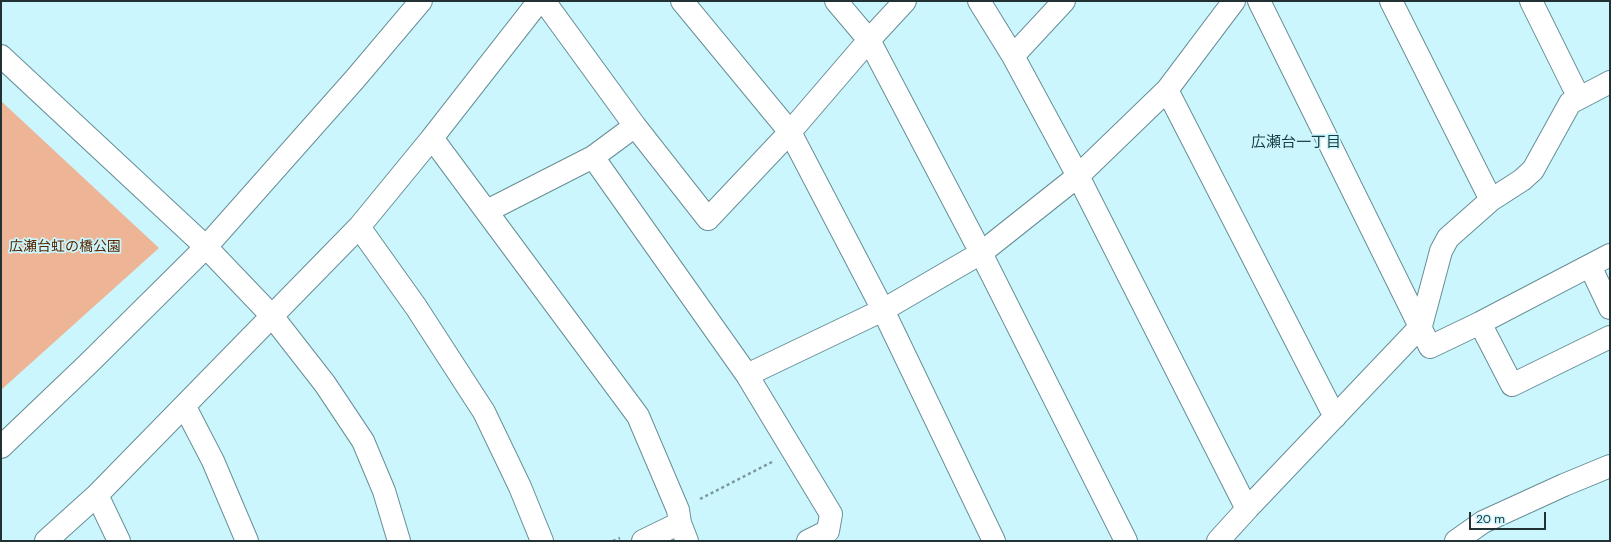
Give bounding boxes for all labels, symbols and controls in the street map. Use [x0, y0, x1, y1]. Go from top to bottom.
district label: 広瀬台一丁目 [1251, 134, 1341, 152]
park label: 広瀬台虹の橋公園 [9, 239, 121, 255]
scale bar [1471, 504, 1548, 530]
text: 20 m [1476, 511, 1505, 527]

